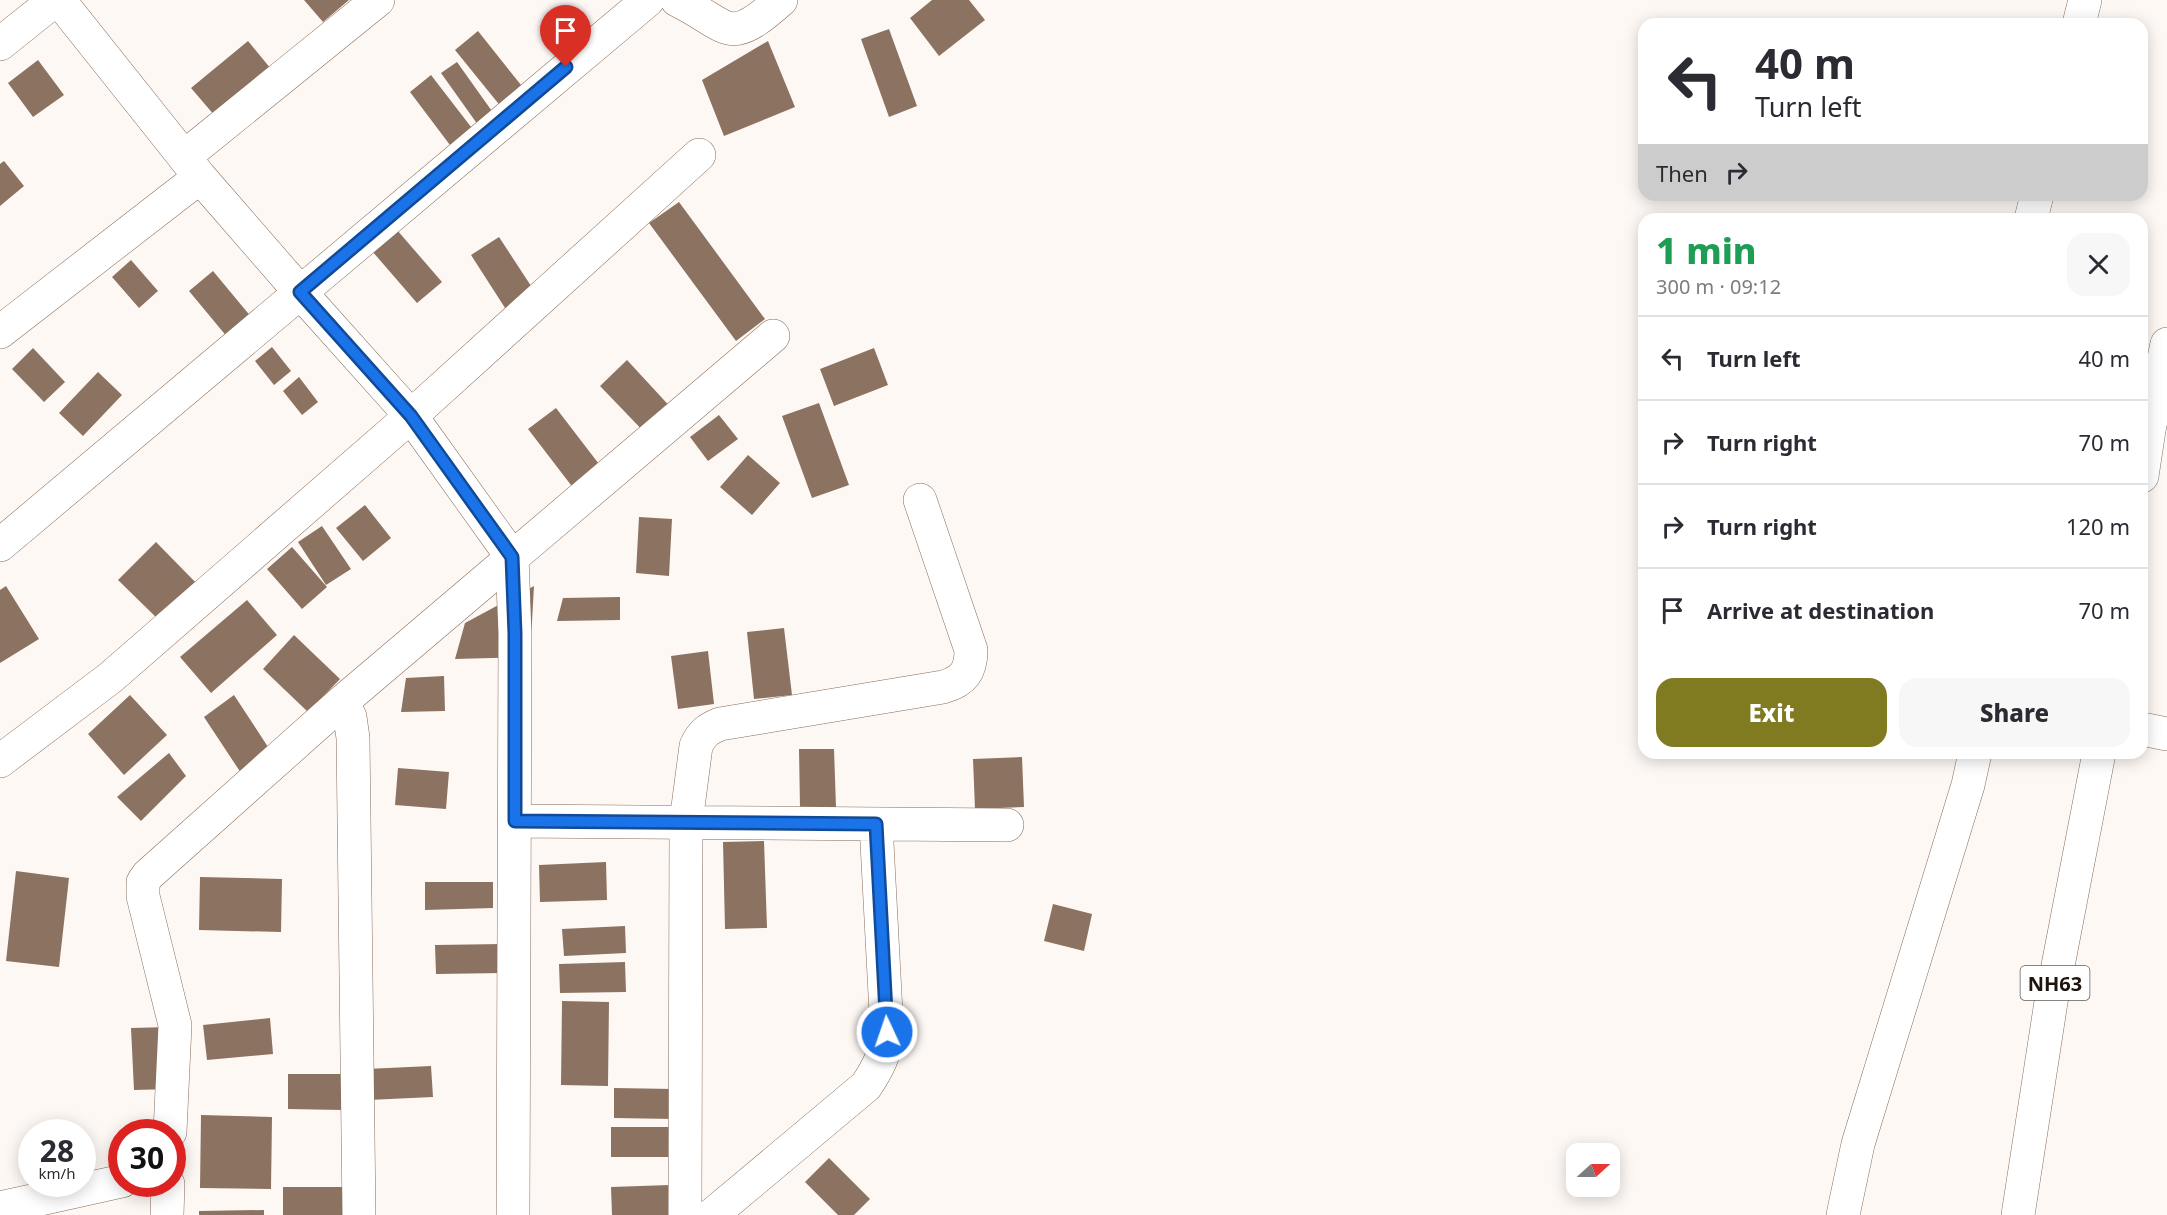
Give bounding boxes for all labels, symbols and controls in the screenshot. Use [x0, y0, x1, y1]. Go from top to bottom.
pin [540, 5, 591, 67]
icon: arrive [549, 14, 582, 47]
text: 40 m [1755, 34, 1855, 91]
icon: left [1656, 42, 1734, 120]
text: Turn left [1755, 88, 1861, 125]
icon: right [1720, 156, 1753, 189]
text: Then [1656, 158, 1708, 188]
text: 1 min [1656, 226, 1757, 275]
button: close [2067, 233, 2130, 296]
text: 300 m · 09:12 [1656, 273, 1781, 300]
icon: left [1656, 342, 1689, 375]
text: Turn left [1707, 343, 1801, 373]
text: 40 m [2079, 343, 2130, 373]
icon: right [1656, 426, 1689, 459]
text: Turn right [1707, 427, 1817, 457]
text: 70 m [2079, 427, 2130, 457]
icon: right [1656, 510, 1689, 543]
text: Turn right [1707, 511, 1817, 541]
text: 120 m [2066, 511, 2130, 541]
icon: arrive [1656, 594, 1689, 627]
text: Arrive at destination [1707, 595, 1934, 625]
text: 70 m [2079, 595, 2130, 625]
button: Exit [1656, 678, 1887, 747]
button: Share [1899, 678, 2130, 747]
road number: NH63 [2020, 966, 2090, 1000]
position arrow [855, 1000, 919, 1064]
speed limit sign: 30 [108, 1119, 186, 1197]
text: 28 [40, 1130, 74, 1171]
north arrow [1566, 1143, 1620, 1197]
map controls [1566, 1143, 1620, 1197]
text: km/h [39, 1163, 75, 1183]

